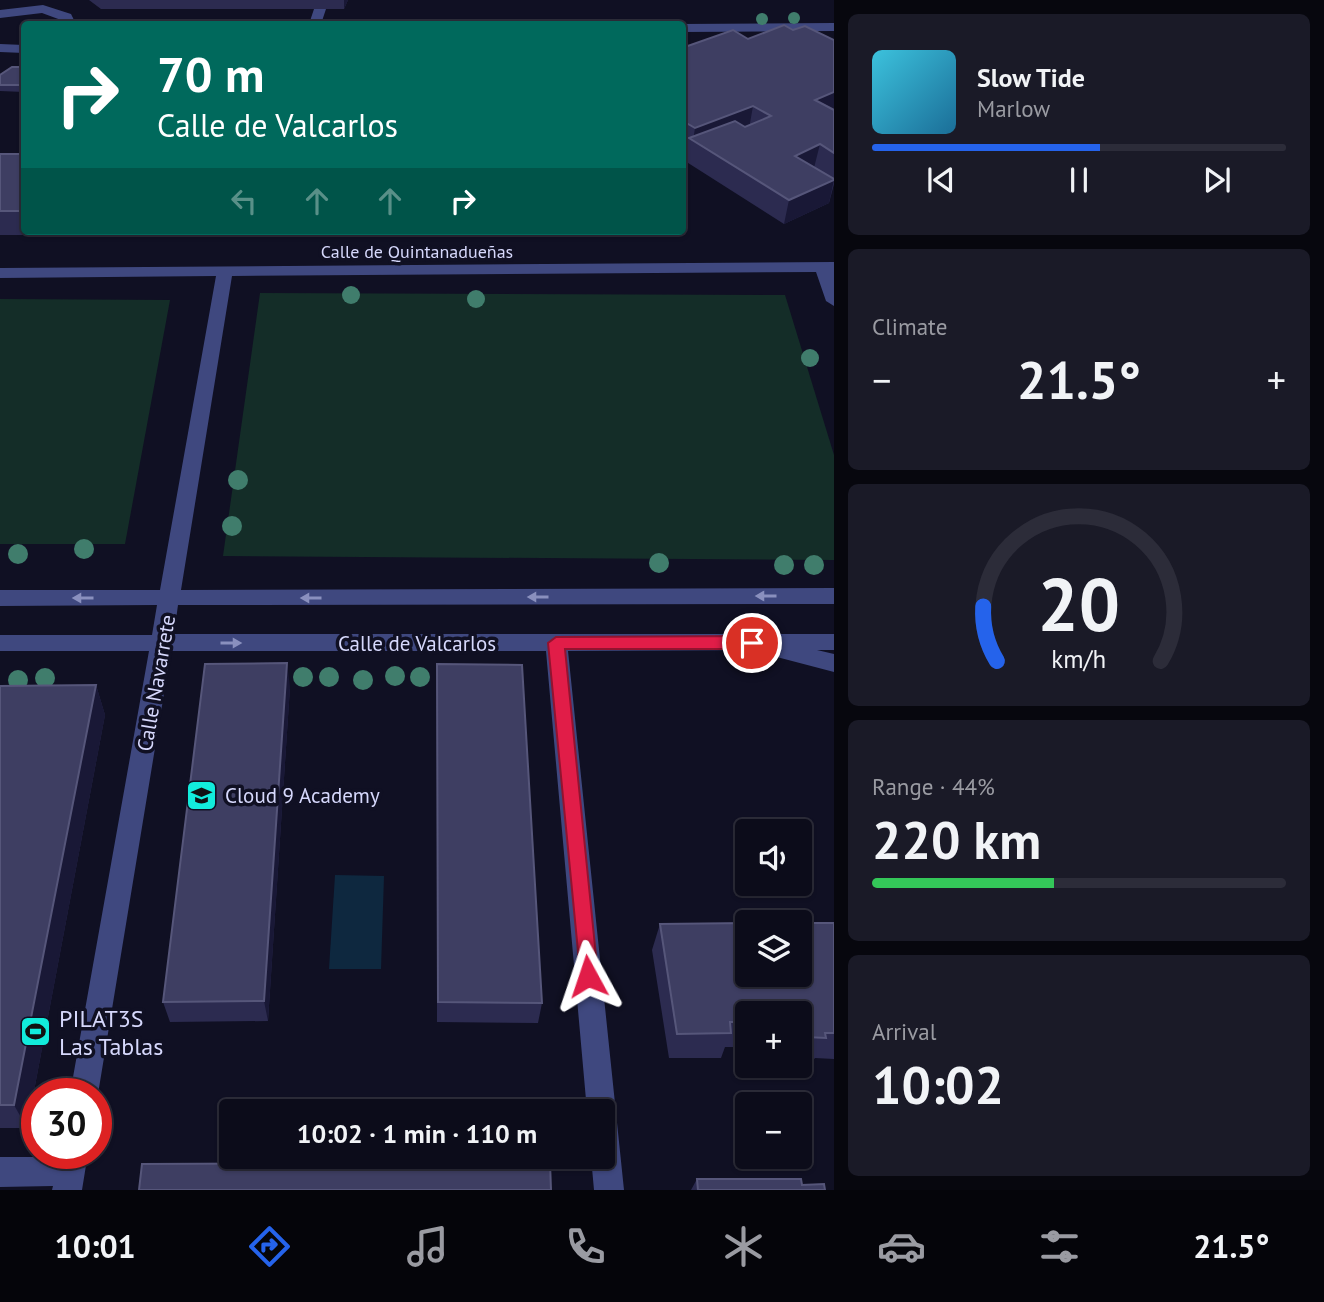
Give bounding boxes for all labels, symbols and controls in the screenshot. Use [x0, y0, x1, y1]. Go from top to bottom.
text: 70 m [157, 42, 264, 106]
icon: right [42, 49, 133, 140]
text: Slow Tide [977, 61, 1085, 94]
text: Marlow [977, 94, 1050, 123]
text: Calle de Valcarlos [157, 104, 398, 146]
icon: previous [922, 161, 960, 199]
icon: pause [1060, 161, 1098, 199]
icon: next [1198, 161, 1236, 199]
icon: left [225, 182, 263, 220]
icon: ahead [298, 182, 336, 220]
icon: ahead [371, 182, 409, 220]
icon: right [444, 182, 482, 220]
street label: Calle de Quintanadueñas [321, 240, 513, 263]
text: Climate [872, 312, 947, 341]
text: 21.5° [1017, 346, 1141, 413]
text: − [872, 355, 891, 404]
text: + [1267, 355, 1286, 404]
text: 20 [1038, 557, 1120, 651]
one-way arrow [755, 590, 777, 602]
one-way arrow [527, 591, 549, 603]
one-way arrow [72, 592, 94, 604]
one-way arrow [300, 592, 322, 604]
street label: Calle Navarrete [131, 613, 181, 753]
pin [722, 613, 782, 673]
icon: arrive [733, 624, 771, 662]
street label: Calle de Valcarlos [338, 630, 496, 657]
one-way arrow [220, 637, 242, 649]
text: km/h [1052, 643, 1106, 675]
text: Range · 44% [872, 772, 995, 801]
school or university icon: Cloud 9 Academy [185, 778, 219, 812]
place label: Cloud 9 Academy [225, 782, 380, 809]
text: 220 km [872, 806, 1041, 873]
map controls [735, 819, 812, 1169]
button: sound [735, 819, 812, 896]
button: layers [735, 910, 812, 987]
position arrow [551, 939, 625, 1013]
button: + [735, 1001, 812, 1078]
place label: PILAT3S Las Tablas [59, 1003, 163, 1062]
sports icon: PILAT3S Las Tablas [19, 1015, 53, 1049]
text: Arrival [872, 1017, 936, 1046]
text: 10:02 [872, 1051, 1004, 1118]
speed limit sign: 30 [21, 1078, 112, 1169]
button: − [735, 1092, 812, 1169]
text: 10:02 · 1 min · 110 m [297, 1117, 537, 1150]
icon: directions [245, 1222, 294, 1271]
icon: music [403, 1222, 452, 1271]
icon: phone [561, 1222, 610, 1271]
icon: climate [719, 1222, 768, 1271]
icon: car [877, 1222, 926, 1271]
icon: filters [1035, 1222, 1084, 1271]
text: 10:01 [55, 1225, 136, 1267]
text: 21.5° [1193, 1225, 1269, 1267]

